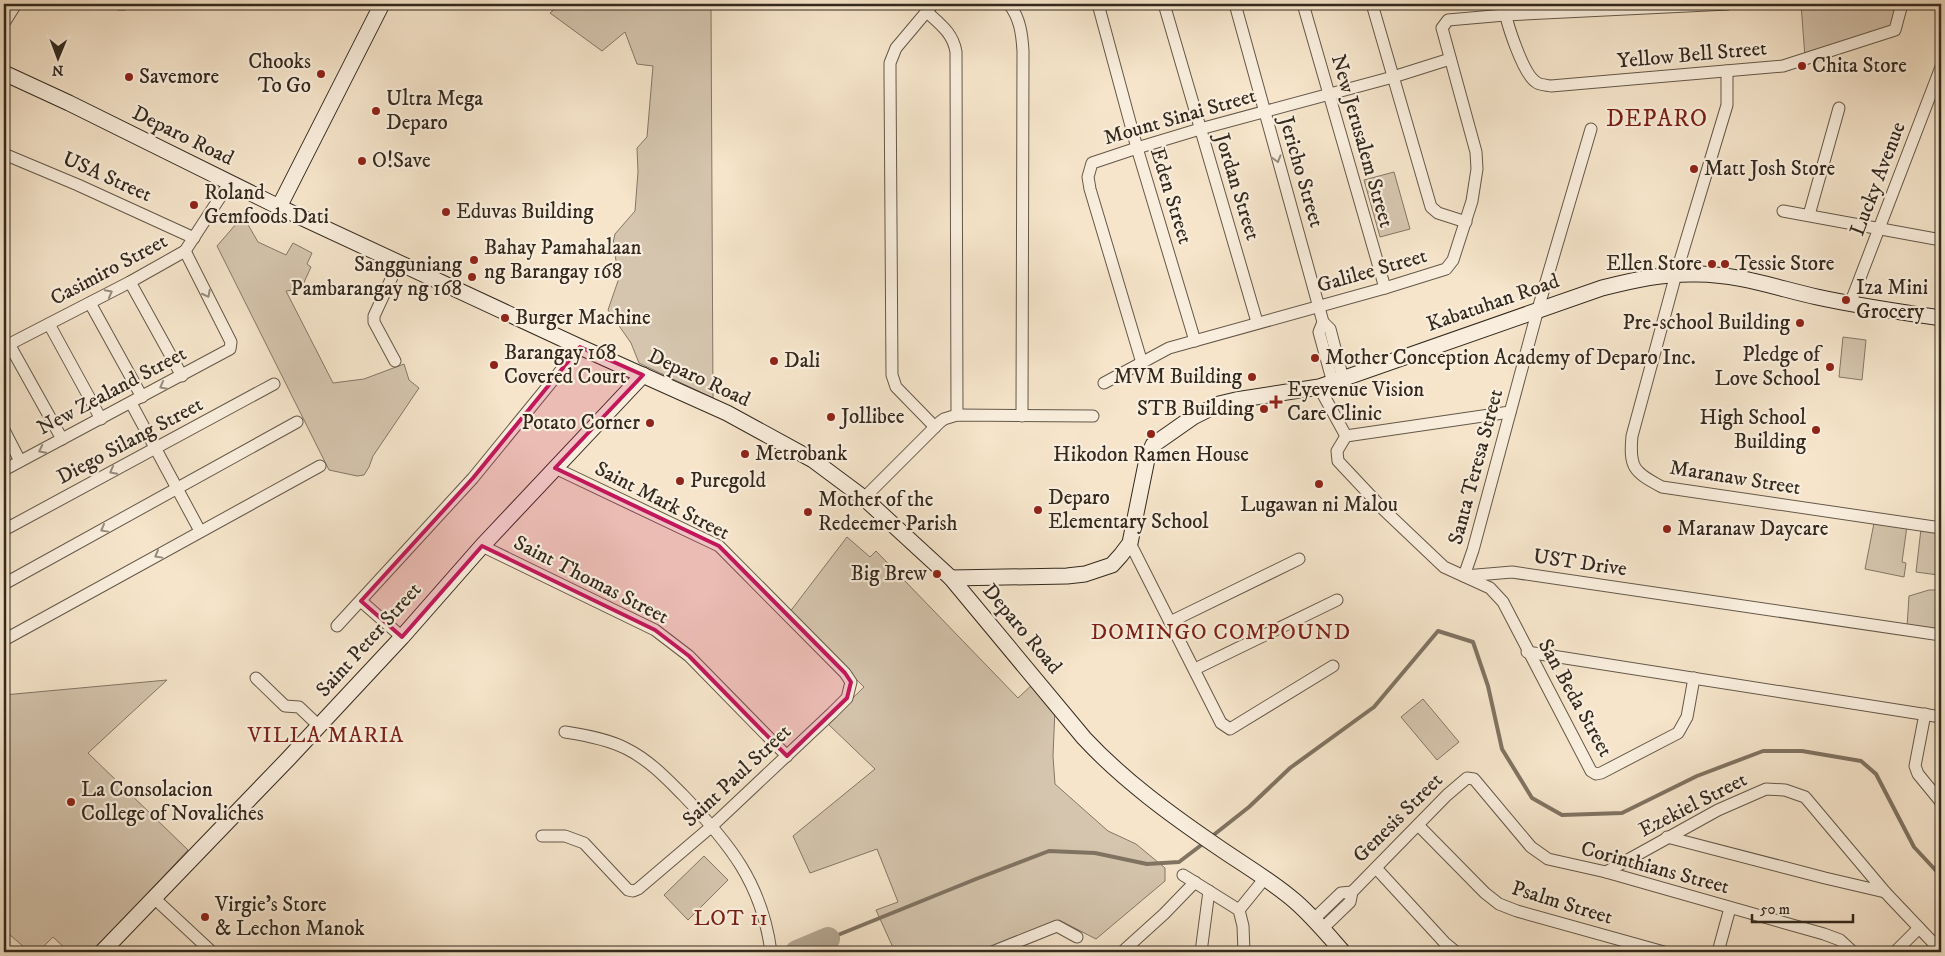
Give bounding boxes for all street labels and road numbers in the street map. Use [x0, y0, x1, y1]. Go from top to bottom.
street label: Yellow Bell Street [1616, 35, 1768, 74]
street label: New Jerusalem Street [1325, 51, 1399, 231]
street label: Mount Sinai Street [1101, 83, 1259, 151]
street label: Deparo Road [128, 100, 239, 172]
street label: Jericho Street [1272, 112, 1329, 231]
street label: Lucky Avenue [1844, 118, 1912, 240]
street label: Jordan Street [1208, 128, 1266, 244]
street label: Eden Street [1144, 145, 1198, 247]
street label: USA Street [58, 146, 156, 208]
street label: Casimiro Street [46, 228, 172, 312]
street label: Galilee Street [1314, 243, 1430, 299]
street label: Kabatuhan Road [1423, 268, 1563, 338]
street label: New Zealand Street [33, 341, 191, 441]
street label: Deparo Road [644, 343, 755, 413]
street label: Santa Teresa Street [1443, 386, 1509, 548]
street label: Diego Silang Street [53, 391, 208, 490]
street label: Maranaw Street [1668, 455, 1803, 501]
street label: Saint Mark Street [590, 456, 734, 546]
street label: Saint Thomas Street [509, 530, 673, 630]
street label: UST Drive [1531, 544, 1629, 582]
street label: Saint Peter Street [311, 577, 427, 703]
street label: Deparo Road [977, 579, 1068, 680]
street label: San Beda Street [1532, 634, 1618, 762]
street label: Saint Paul Street [677, 719, 797, 833]
street label: Genesis Street [1348, 767, 1449, 868]
street label: Ezekiel Street [1635, 767, 1752, 843]
street label: Corinthians Street [1578, 836, 1732, 900]
street label: Psalm Street [1508, 875, 1616, 931]

